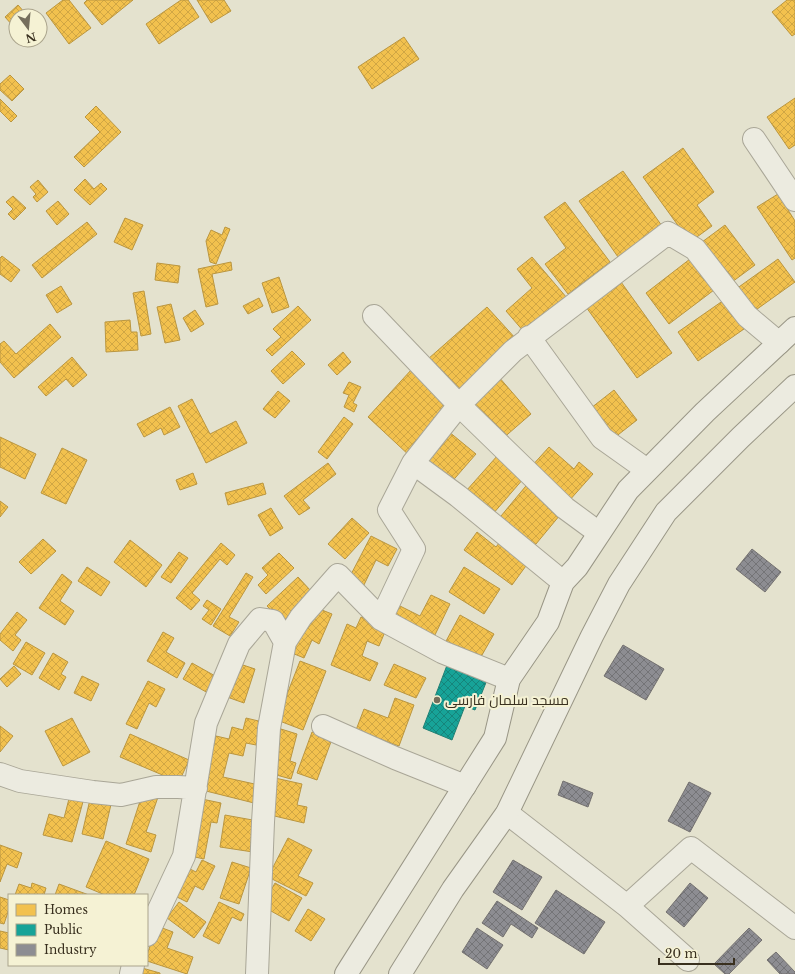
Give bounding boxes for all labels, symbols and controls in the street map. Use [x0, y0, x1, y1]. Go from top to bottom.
north arrow [8, 8, 48, 48]
text: N [23, 29, 38, 46]
place label: مسجد سلمان فارسی [445, 691, 569, 709]
marker: مسجد سلمان فارسی [432, 695, 442, 705]
legend [8, 894, 148, 966]
text: Homes [44, 902, 88, 917]
text: Public [44, 922, 83, 937]
scale bar [659, 940, 734, 966]
text: Industry [44, 942, 97, 957]
text: 20 m [665, 946, 697, 961]

